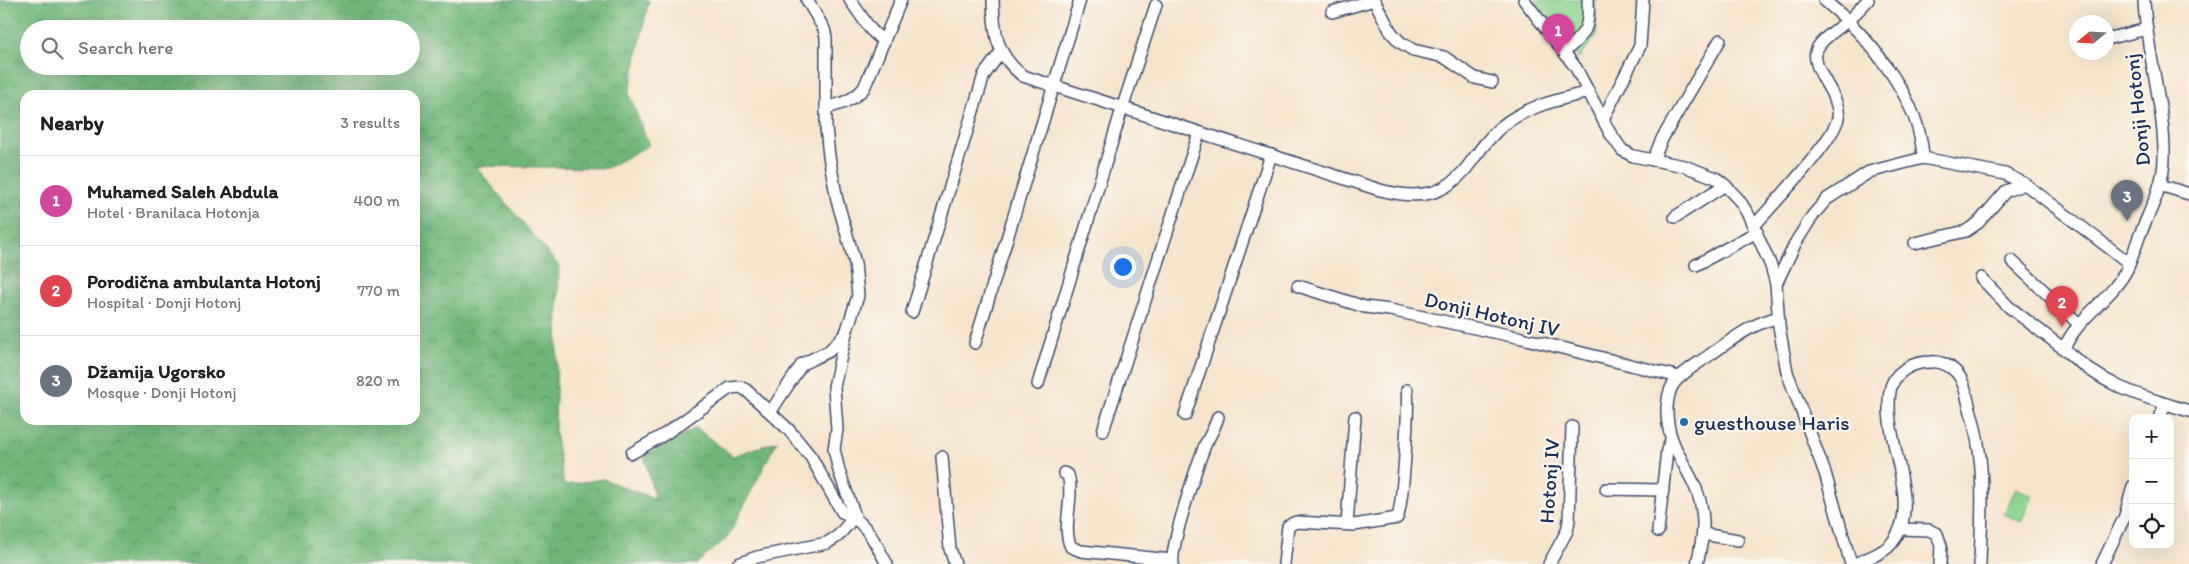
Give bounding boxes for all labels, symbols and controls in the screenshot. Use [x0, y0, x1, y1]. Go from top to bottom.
pin: 1 [1542, 14, 1574, 55]
north arrow [2069, 15, 2114, 60]
search box [20, 20, 420, 75]
icon: search [38, 34, 66, 62]
text: Search here [78, 36, 173, 59]
street label: Donji Hotonj [2119, 53, 2155, 167]
text: Nearby [40, 110, 104, 135]
text: 3 results [340, 113, 400, 132]
text: Muhamed Saleh Abdula [87, 180, 278, 203]
pin: 3 [2111, 180, 2143, 221]
text: 1 [52, 191, 60, 210]
text: 400 m [354, 191, 400, 210]
text: Hotel · Branilaca Hotonja [87, 203, 260, 222]
your location [1110, 254, 1136, 280]
text: Porodična ambulanta Hotonj [87, 270, 321, 293]
text: 2 [52, 281, 60, 300]
text: 770 m [357, 281, 400, 300]
street label: Donji Hotonj IV [1422, 286, 1562, 342]
pin: 2 [2046, 286, 2078, 327]
text: Hospital · Donji Hotonj [87, 293, 241, 312]
text: Džamija Ugorsko [87, 360, 226, 383]
text: 3 [52, 371, 60, 390]
text: 820 m [356, 371, 400, 390]
text: Mosque · Donji Hotonj [87, 383, 236, 402]
place label: guesthouse Haris [1694, 410, 1850, 435]
map controls [2129, 414, 2174, 549]
button: + [2129, 414, 2174, 459]
marker: guesthouse Haris [1678, 416, 1690, 428]
street label: Hotonj IV [1534, 437, 1564, 524]
button: − [2129, 459, 2174, 504]
button: locate [2129, 504, 2174, 549]

